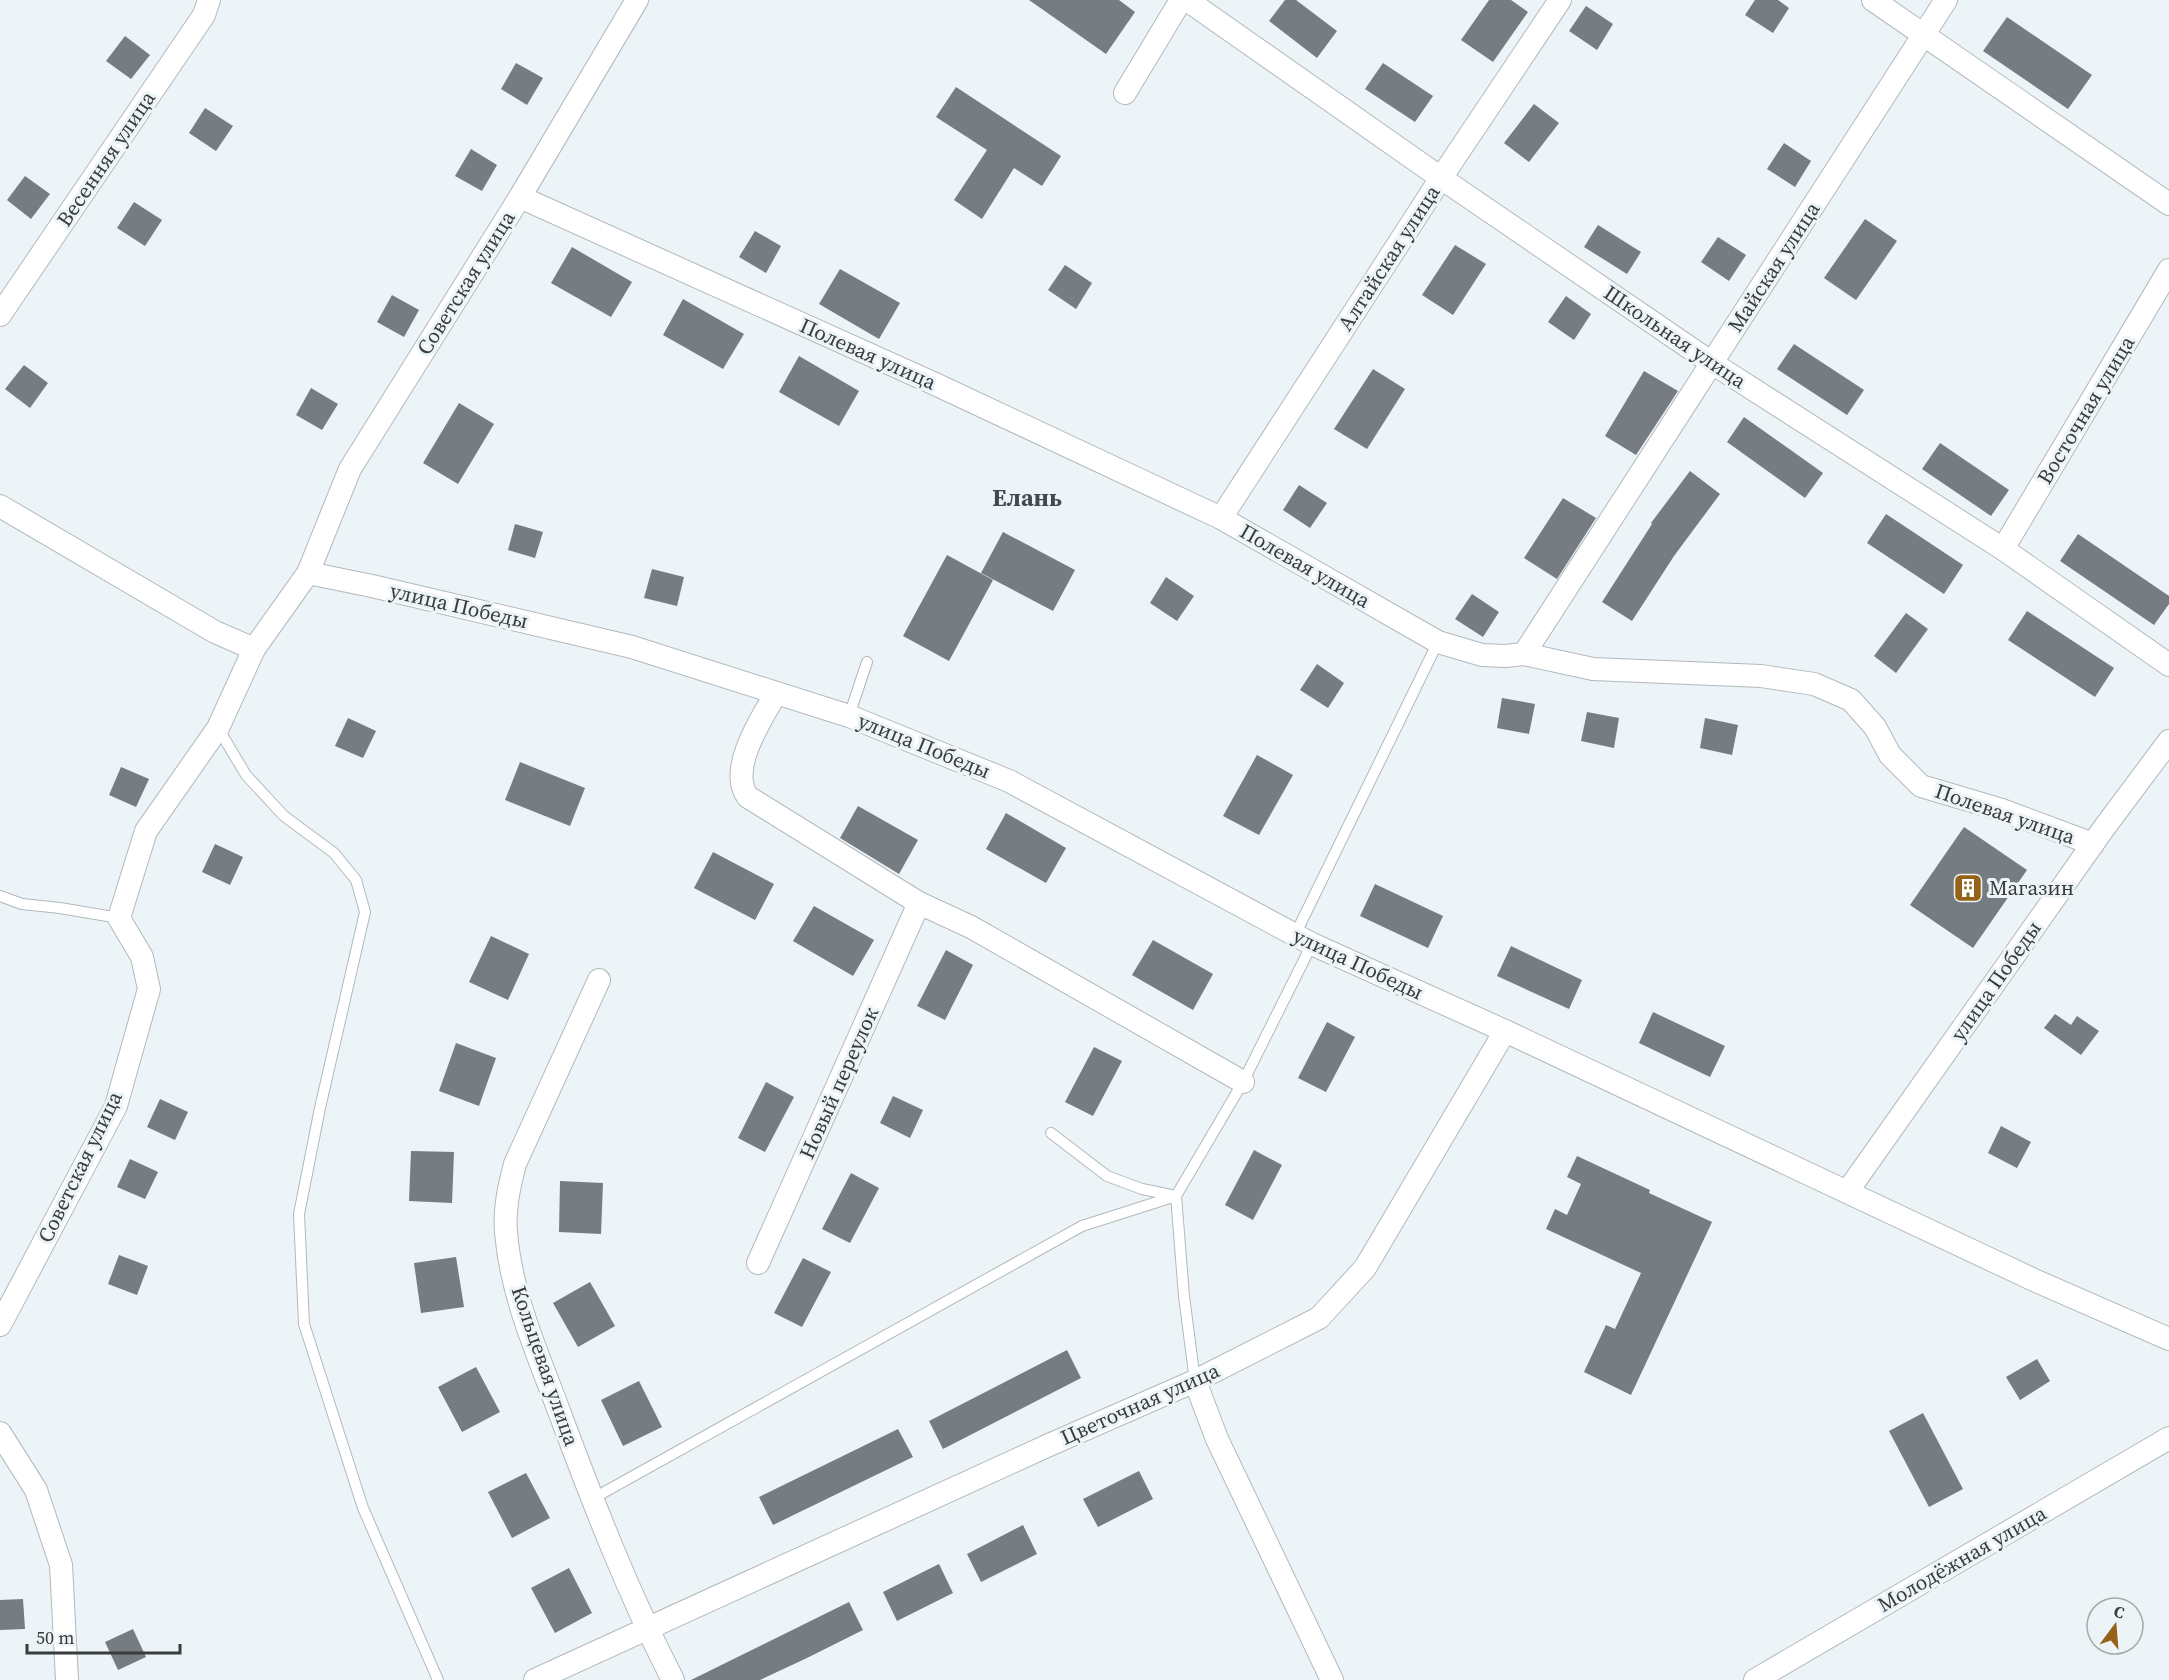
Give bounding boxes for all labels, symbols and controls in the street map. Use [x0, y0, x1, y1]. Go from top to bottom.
street label: Весенняя улица [49, 85, 162, 232]
street label: Алтайская улица [1331, 179, 1447, 336]
street label: Майская улица [1721, 196, 1827, 337]
street label: Советская улица [410, 205, 522, 360]
street label: Школьная улица [1598, 278, 1752, 395]
street label: Полевая улица [795, 311, 941, 397]
street label: Восточная улица [2030, 330, 2141, 489]
district label: Елань [992, 481, 1062, 514]
street label: Полевая улица [1235, 516, 1376, 615]
street label: улица Победы [387, 576, 531, 635]
street label: улица Победы [854, 706, 995, 785]
street label: Полевая улица [1931, 776, 2079, 851]
building icon: Магазин [1952, 872, 1984, 904]
place label: Магазин [1989, 873, 2074, 902]
street label: улица Победы [1943, 915, 2048, 1047]
street label: улица Победы [1288, 921, 1428, 1006]
street label: Новый переулок [792, 1002, 885, 1163]
street label: Советская улица [30, 1086, 129, 1247]
street label: Кольцевая улица [505, 1282, 587, 1450]
street label: Цветочная улица [1056, 1355, 1224, 1452]
street label: Молодёжная улица [1872, 1498, 2052, 1619]
north arrow [2085, 1596, 2145, 1656]
text: С [2111, 1600, 2127, 1624]
scale bar [27, 1617, 180, 1655]
text: 50 m [36, 1625, 74, 1650]

